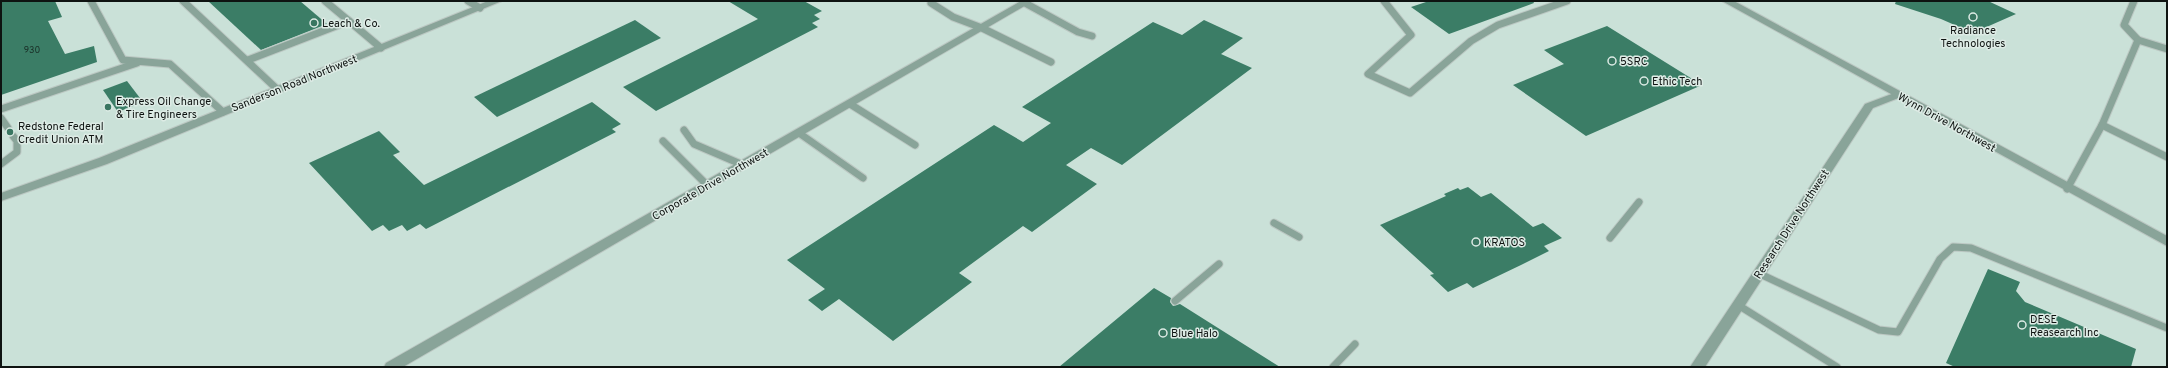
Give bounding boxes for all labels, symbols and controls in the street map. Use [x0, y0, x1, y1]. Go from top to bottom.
marker: Radiance Technologies [1968, 12, 1978, 22]
place label: Leach & Co. [322, 17, 380, 31]
marker: Leach & Co. [309, 18, 319, 28]
place label: Radiance Technologies [1940, 24, 2006, 51]
house number: 930 [24, 45, 40, 56]
street label: Sanderson Road Northwest [229, 52, 359, 116]
place label: 5SRC [1620, 55, 1648, 69]
marker: 5SRC [1607, 56, 1617, 66]
place label: Ethic Tech [1652, 75, 1702, 89]
marker: Ethic Tech [1639, 76, 1649, 86]
street label: Wynn Drive Northwest [1895, 90, 1998, 156]
place label: Express Oil Change & Tire Engineers [116, 95, 211, 122]
marker: Express Oil Change & Tire Engineers [103, 102, 113, 112]
place label: Redstone Federal Credit Union ATM [18, 120, 104, 147]
marker: Redstone Federal Credit Union ATM [5, 127, 15, 137]
street label: Corporate Drive Northwest [650, 146, 771, 224]
street label: Research Drive Northwest [1751, 167, 1832, 282]
place label: KRATOS [1484, 236, 1525, 250]
marker: KRATOS [1471, 237, 1481, 247]
place label: DESE Reasearch Inc [2030, 313, 2099, 340]
marker: DESE Reasearch Inc [2017, 320, 2027, 330]
place label: Blue Halo [1171, 327, 1218, 341]
marker: Blue Halo [1158, 328, 1168, 338]

